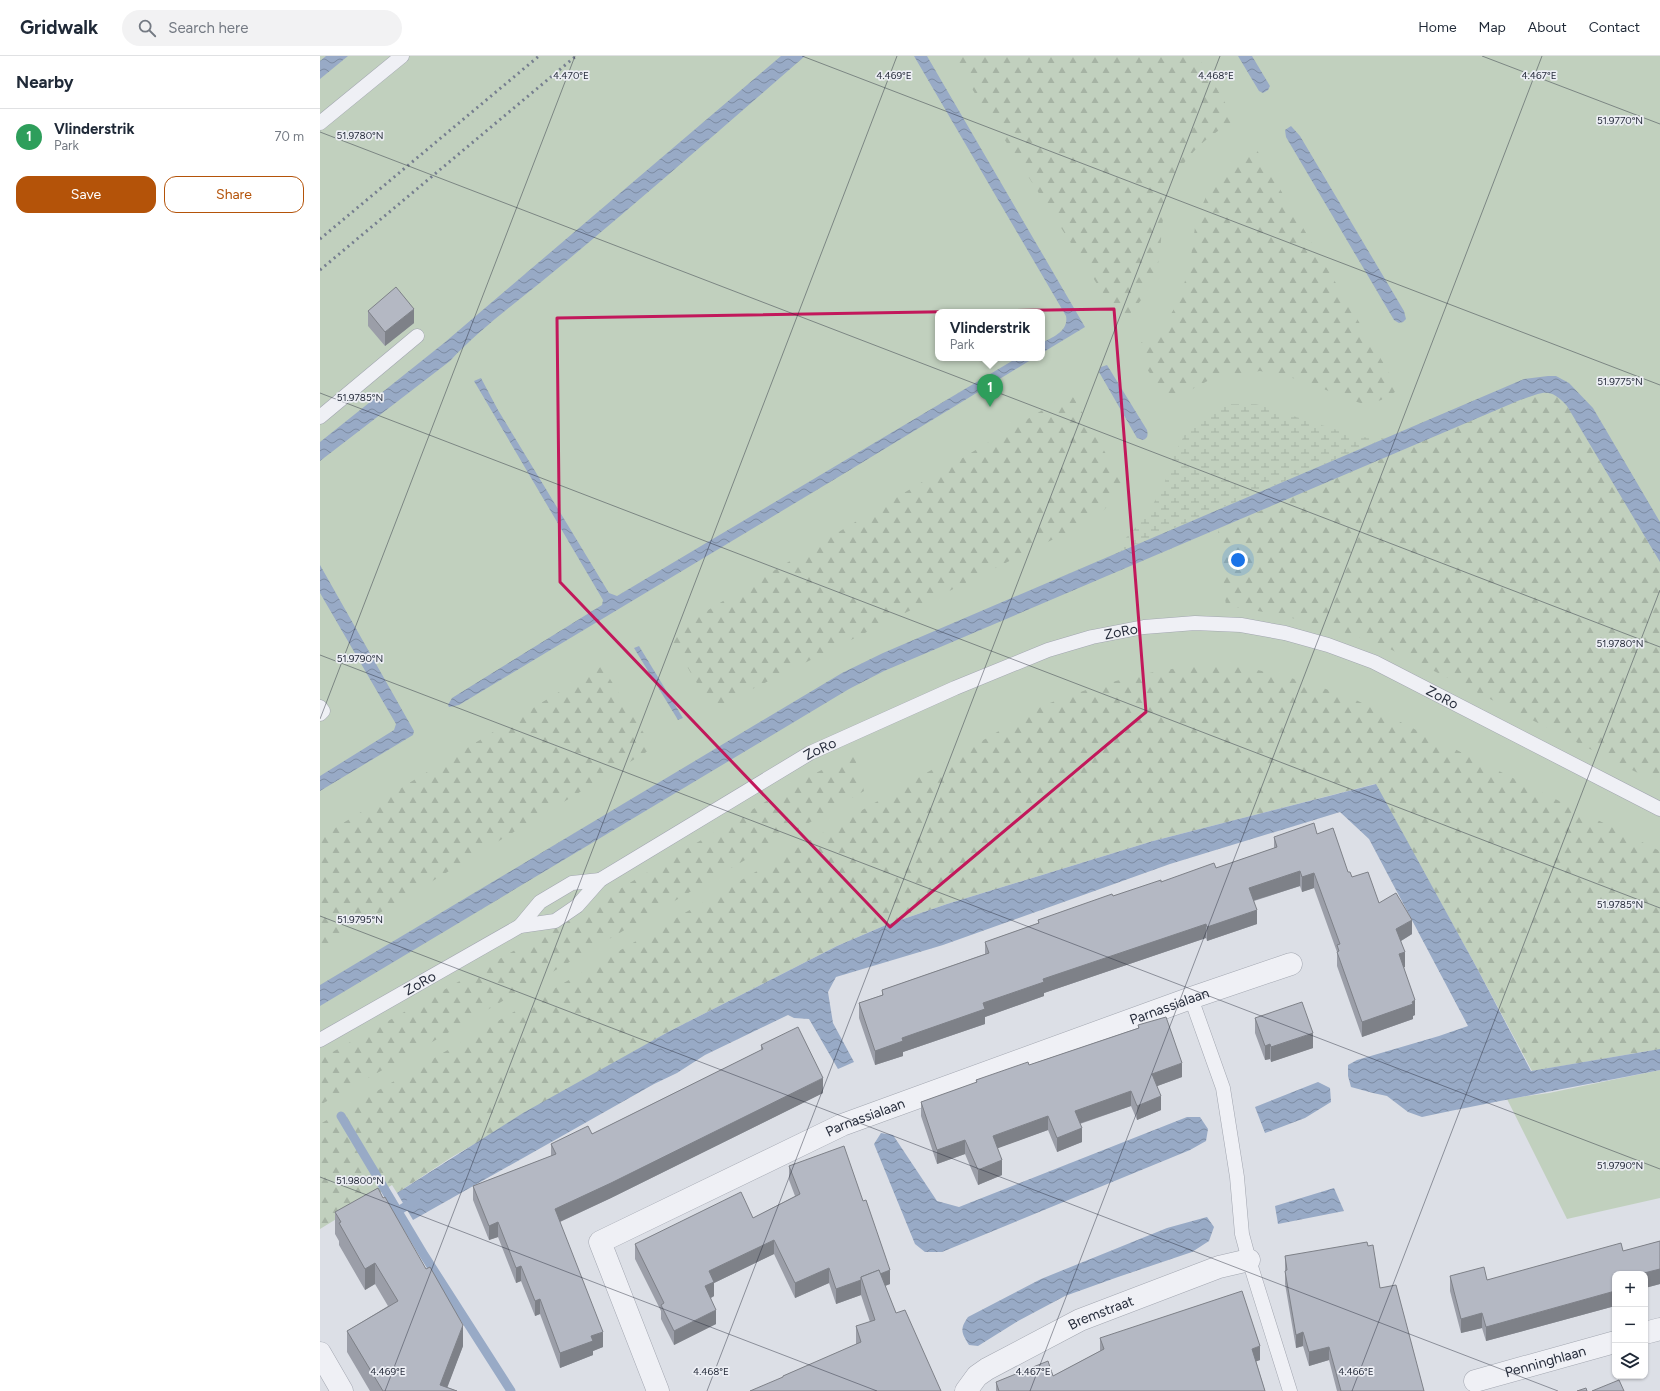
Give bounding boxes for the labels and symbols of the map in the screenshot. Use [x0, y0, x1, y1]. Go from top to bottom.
text: 4.470°E [553, 69, 589, 82]
text: 4.469°E [876, 69, 912, 82]
text: 4.468°E [1198, 69, 1234, 82]
text: 4.467°E [1521, 69, 1557, 82]
text: 51.9770°N [1597, 114, 1643, 127]
text: 51.9780°N [337, 129, 383, 142]
pin: 1 [977, 374, 1003, 407]
text: 51.9775°N [1597, 375, 1643, 388]
text: 51.9785°N [337, 391, 383, 404]
your location [1228, 550, 1248, 570]
street label: ZoRo [1103, 620, 1139, 643]
text: 51.9780°N [1597, 637, 1643, 650]
text: 51.9790°N [337, 652, 383, 665]
street label: ZoRo [1423, 682, 1461, 713]
street label: ZoRo [800, 734, 839, 764]
text: 51.9785°N [1597, 898, 1643, 911]
text: 51.9795°N [337, 913, 383, 926]
street label: ZoRo [401, 968, 439, 999]
street label: Parnassialaan [1127, 984, 1212, 1029]
street label: Parnassialaan [823, 1095, 907, 1141]
text: 51.9790°N [1597, 1159, 1643, 1172]
text: 51.9800°N [336, 1174, 384, 1187]
street label: Bremstraat [1065, 1292, 1136, 1334]
street label: Penninghlaan [1503, 1342, 1588, 1381]
text: 4.469°E [370, 1365, 406, 1378]
text: 4.468°E [693, 1365, 729, 1378]
text: 4.467°E [1015, 1365, 1051, 1378]
text: 4.466°E [1338, 1365, 1374, 1378]

